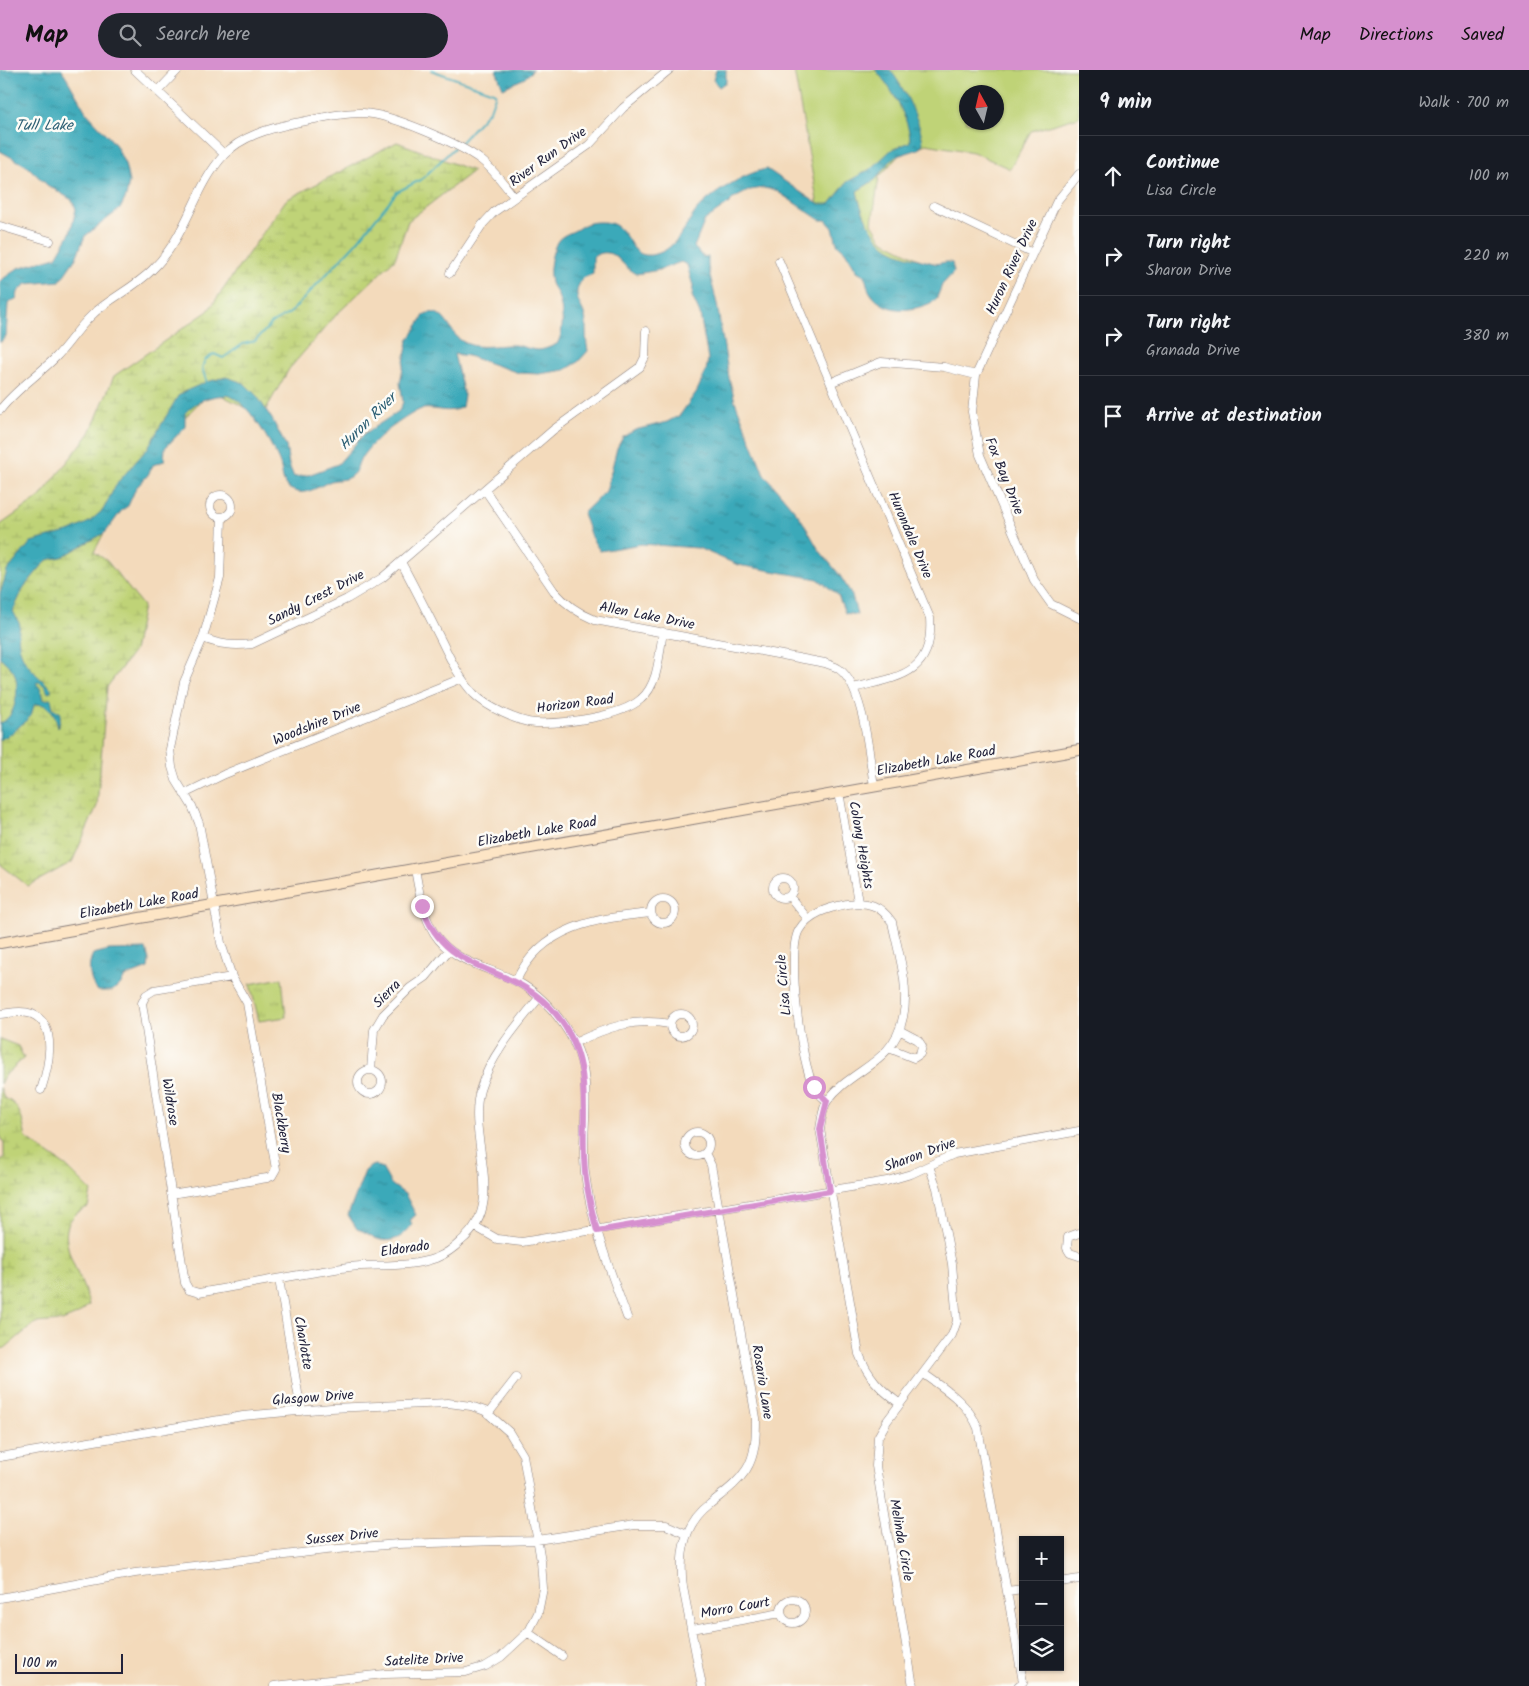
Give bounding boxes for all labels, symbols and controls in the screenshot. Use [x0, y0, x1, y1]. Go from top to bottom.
search box [98, 13, 448, 58]
text: Map [25, 16, 68, 55]
text: Search here [156, 20, 250, 50]
icon: search [116, 21, 144, 49]
text: Map [1299, 21, 1331, 50]
text: Directions [1359, 21, 1433, 50]
text: Saved [1461, 21, 1504, 50]
north arrow [959, 85, 1004, 130]
text: 9 min [1099, 86, 1152, 119]
text: Walk · 700 m [1418, 90, 1509, 115]
water label: Tull Lake [15, 114, 74, 138]
street label: River Run Drive [505, 121, 592, 193]
text: Continue [1146, 148, 1219, 178]
icon: ahead [1099, 162, 1127, 190]
text: 100 m [1469, 163, 1509, 188]
text: Lisa Circle [1146, 178, 1216, 203]
street label: Huron River Drive [980, 215, 1044, 318]
text: Turn right [1146, 228, 1231, 258]
icon: right [1099, 242, 1127, 270]
text: 220 m [1463, 243, 1509, 268]
text: Sharon Drive [1146, 258, 1231, 283]
text: Turn right [1146, 308, 1231, 338]
icon: right [1099, 322, 1127, 350]
text: 380 m [1463, 323, 1509, 348]
text: Granada Drive [1146, 338, 1240, 363]
water label: Huron River [334, 385, 405, 456]
text: Arrive at destination [1146, 401, 1322, 431]
icon: arrive [1099, 402, 1127, 430]
street label: Fox Bay Drive [978, 434, 1030, 519]
street label: Hurondale Drive [882, 488, 938, 583]
street label: Sandy Crest Drive [264, 564, 369, 632]
street label: Allen Lake Drive [597, 596, 697, 636]
street label: Horizon Road [535, 688, 616, 720]
street label: Woodshire Drive [270, 696, 365, 752]
street label: Elizabeth Lake Road [875, 740, 998, 782]
street label: Colony Heights [842, 799, 880, 891]
street label: Elizabeth Lake Road [476, 811, 599, 853]
street label: Elizabeth Lake Road [78, 883, 201, 925]
route end [411, 895, 434, 918]
street label: Lisa Circle [770, 953, 798, 1017]
street label: Sierra [368, 975, 406, 1013]
route start [803, 1076, 826, 1099]
street label: Wildrose [155, 1077, 185, 1128]
street label: Blackberry [265, 1091, 297, 1155]
street label: Sharon Drive [881, 1132, 960, 1178]
street label: Eldorado [379, 1235, 431, 1263]
street label: Charlotte [287, 1315, 319, 1372]
street label: Rosario Lane [745, 1343, 779, 1421]
street label: Glasgow Drive [271, 1384, 355, 1412]
street label: Melinda Circle [883, 1497, 919, 1583]
street label: Sussex Drive [304, 1522, 380, 1552]
map controls [1019, 1536, 1064, 1671]
button: + [1019, 1536, 1064, 1581]
button: − [1019, 1581, 1064, 1626]
street label: Morro Court [699, 1591, 772, 1625]
button: layers [1019, 1626, 1064, 1671]
street label: Satelite Drive [384, 1647, 465, 1673]
scale bar [15, 1651, 122, 1674]
text: 100 m [22, 1652, 57, 1674]

